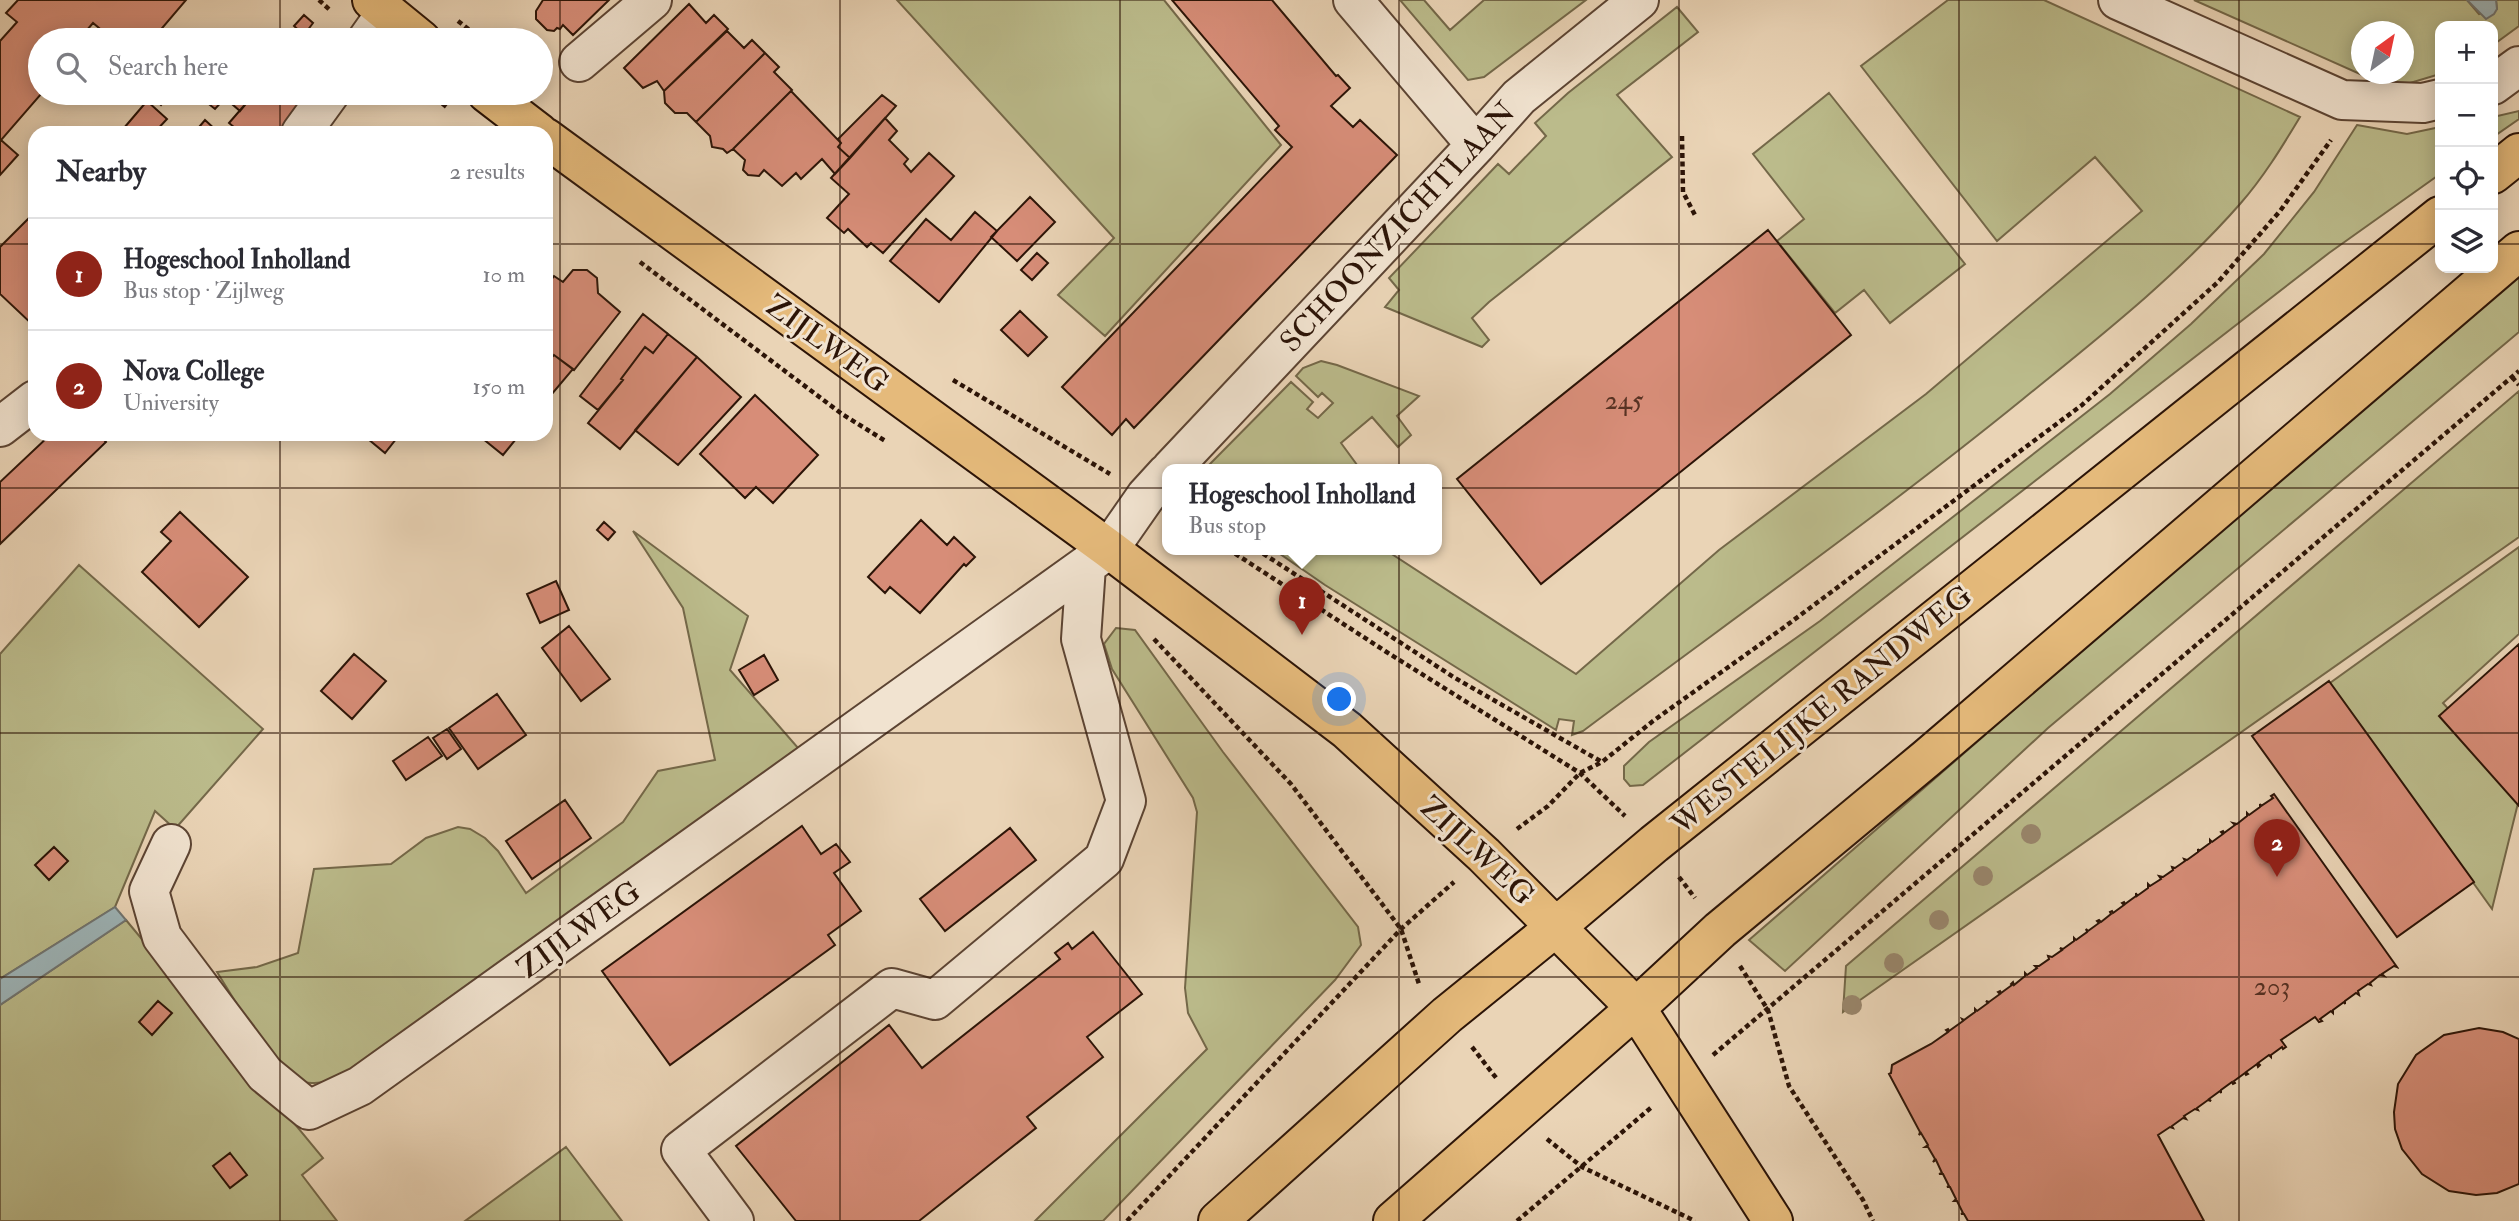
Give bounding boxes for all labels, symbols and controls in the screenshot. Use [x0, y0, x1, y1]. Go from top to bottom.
north arrow [2351, 21, 2414, 84]
map controls [2435, 21, 2498, 273]
button: + [2435, 21, 2498, 84]
search box [28, 28, 553, 105]
icon: search [52, 48, 90, 86]
text: Search here [108, 51, 228, 83]
button: − [2435, 84, 2498, 147]
street label: SCHOONZICHTLAAN [1272, 94, 1524, 360]
button: locate [2435, 147, 2498, 210]
text: Nearby [56, 153, 146, 190]
text: 2 results [450, 157, 525, 186]
button: layers [2435, 210, 2498, 273]
text: Hogeschool Inholland [123, 244, 350, 276]
text: 1 [75, 260, 83, 289]
text: 10 m [482, 260, 525, 289]
text: Bus stop · Zijlweg [123, 276, 284, 305]
street label: ZIJLWEG [758, 287, 896, 401]
text: Nova College [123, 356, 264, 388]
text: 2 [73, 372, 85, 401]
text: 150 m [472, 372, 525, 401]
house number: 245 [1605, 385, 1644, 417]
text: University [123, 388, 219, 417]
popup [1162, 464, 1442, 555]
text: Hogeschool Inholland [1188, 479, 1416, 511]
text: Bus stop [1188, 511, 1266, 540]
pin: 1 [1279, 577, 1325, 635]
street label: WESTELIJKE RANDWEG [1663, 577, 1980, 843]
your location [1322, 682, 1356, 716]
street label: ZIJLWEG [1412, 789, 1542, 913]
pin: 2 [2254, 819, 2300, 877]
street label: ZIJLWEG [510, 873, 648, 987]
house number: 203 [2254, 971, 2290, 1003]

